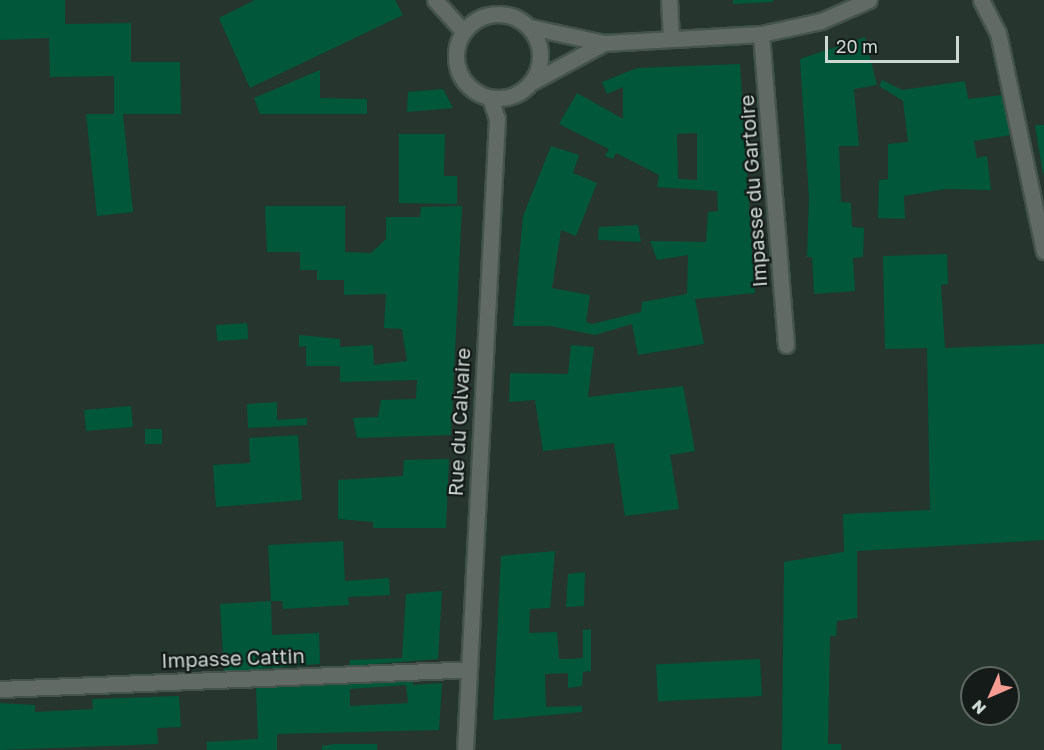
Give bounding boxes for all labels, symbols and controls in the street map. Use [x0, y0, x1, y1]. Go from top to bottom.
scale bar [828, 24, 962, 62]
text: 20 m [836, 35, 878, 57]
street label: Impasse du Gartoire [734, 94, 772, 288]
street label: Rue du Calvaire [443, 347, 475, 497]
street label: Impasse Cattin [161, 644, 305, 672]
north arrow [960, 666, 1020, 726]
text: N [967, 696, 990, 719]

